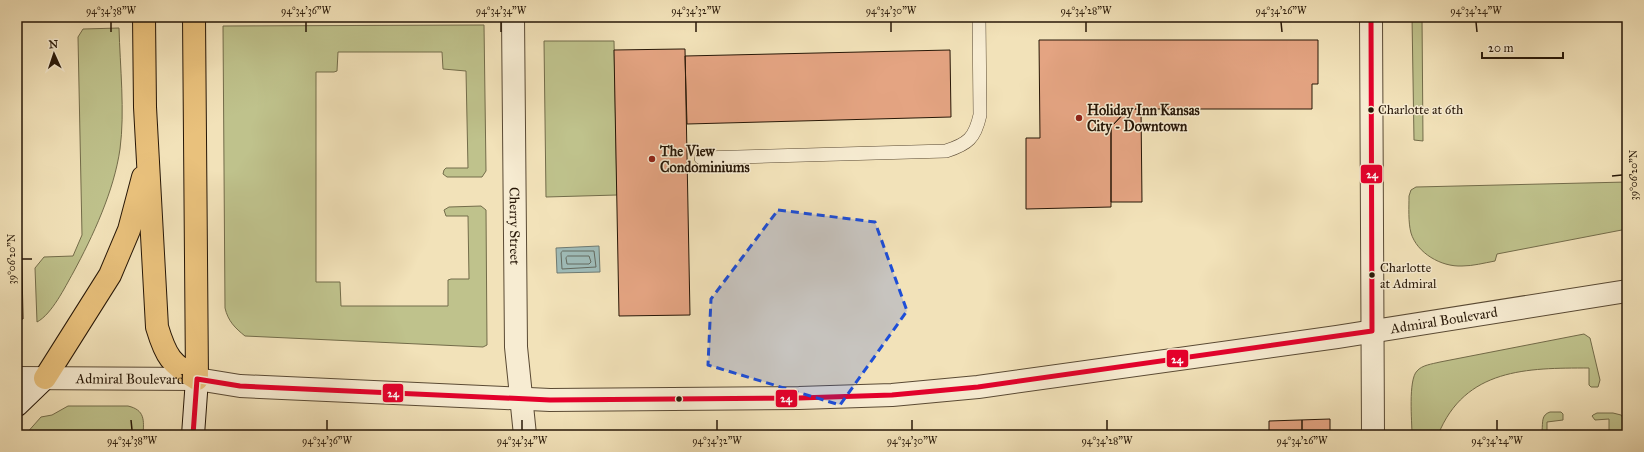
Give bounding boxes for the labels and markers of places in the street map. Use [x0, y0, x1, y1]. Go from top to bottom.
place label: Holiday Inn Kansas City - Downtown [1087, 102, 1200, 136]
place label: Charlotte at 6th [1378, 102, 1464, 118]
marker: Charlotte at 6th [1366, 105, 1376, 115]
marker: Holiday Inn Kansas City - Downtown [1074, 113, 1084, 123]
place label: The View Condominiums [659, 143, 750, 176]
marker: The View Condominiums [647, 154, 657, 164]
place label: Charlotte at Admiral [1380, 260, 1437, 292]
marker: Charlotte at Admiral [1367, 270, 1377, 280]
unlabelled marker [674, 394, 684, 404]

